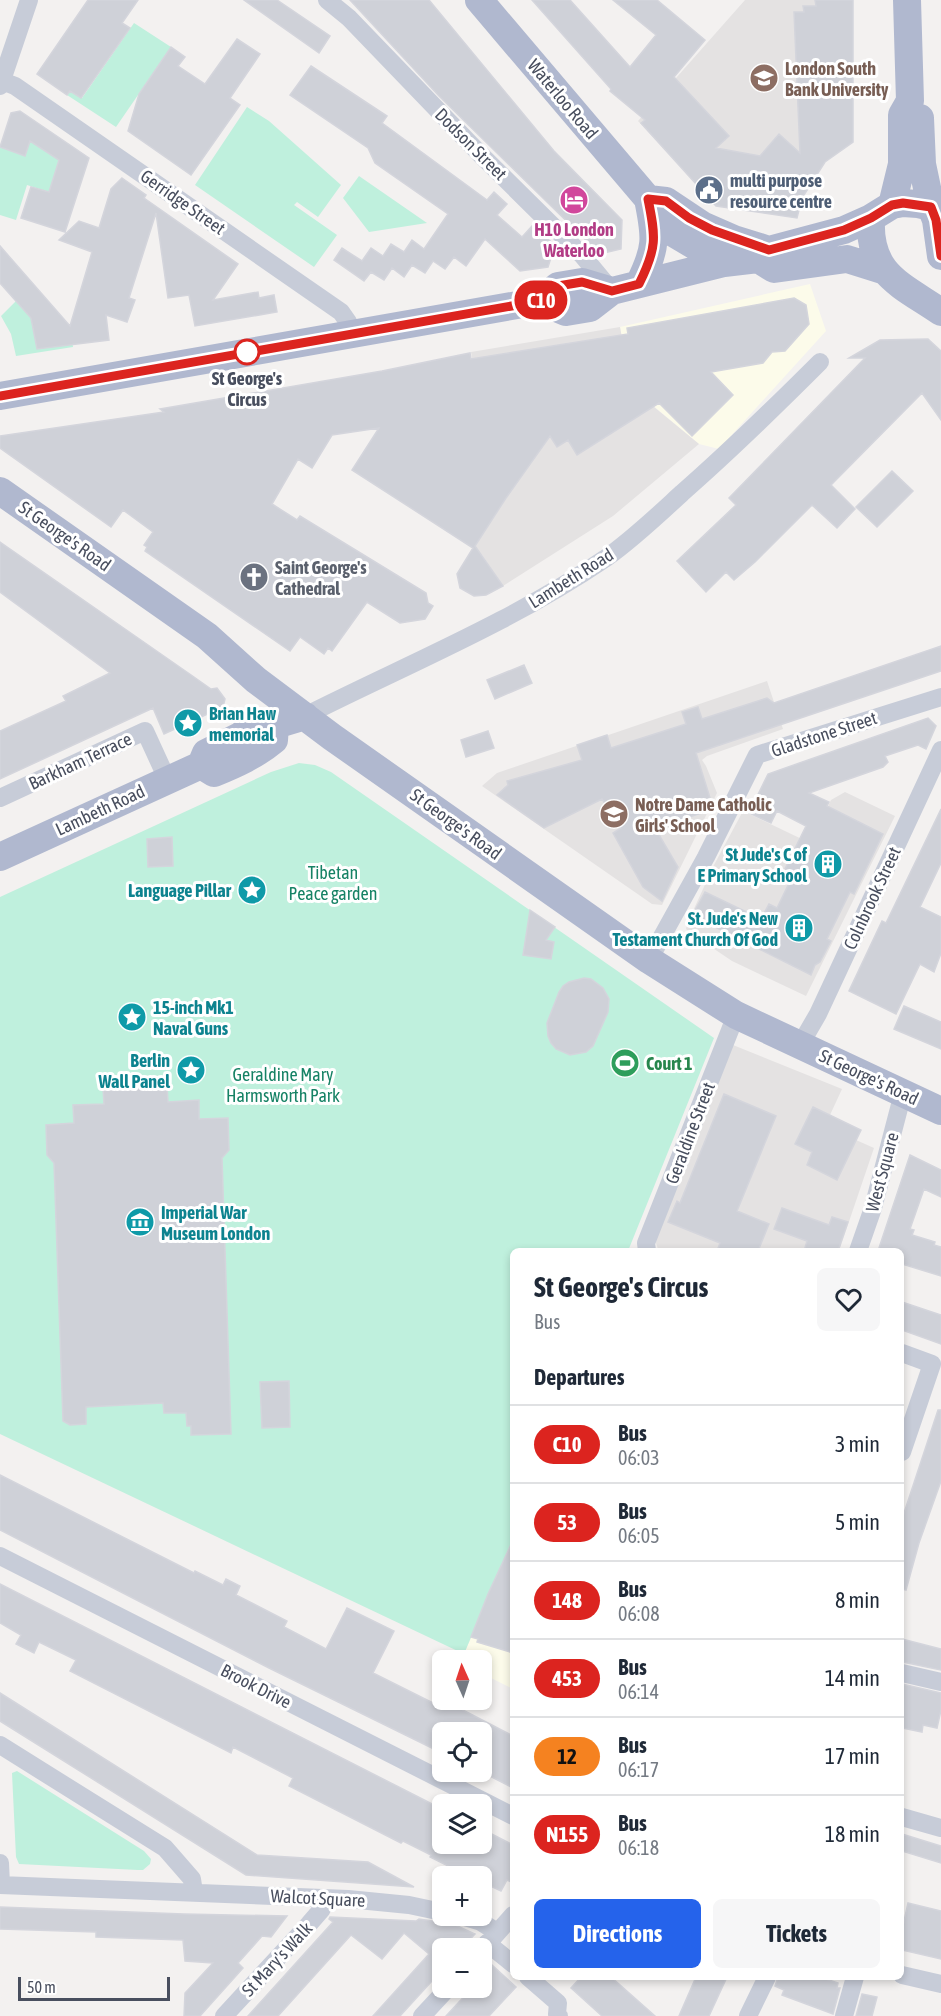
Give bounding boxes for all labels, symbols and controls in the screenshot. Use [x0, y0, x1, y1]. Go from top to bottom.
street label: Waterloo Road [524, 55, 602, 143]
place label: London South Bank University [785, 58, 889, 100]
school or university icon: London South Bank University [748, 62, 780, 94]
street label: Dodson Street [431, 104, 511, 184]
street label: Gerridge Street [137, 165, 229, 239]
place label: multi purpose resource centre [730, 170, 832, 212]
public building icon: multi purpose resource centre [693, 174, 725, 206]
hotel icon: H10 London Waterloo [558, 184, 590, 216]
place label: H10 London Waterloo [534, 219, 614, 261]
line badge: C10 [506, 280, 576, 320]
text: C10 [526, 288, 556, 312]
marker: St George's Circus [234, 339, 260, 365]
place label: St George's Circus [212, 368, 283, 410]
street label: St George's Road [15, 497, 115, 575]
street label: Lambeth Road [525, 544, 617, 612]
place label: Saint George's Cathedral [275, 557, 367, 599]
church icon: Saint George's Cathedral [238, 561, 270, 593]
place label: Brian Haw memorial [209, 703, 276, 745]
place icon: Brian Haw memorial [172, 707, 204, 739]
street label: Gladstone Street [768, 707, 880, 761]
street label: Barkham Terrace [25, 728, 135, 794]
street label: Lambeth Road [52, 780, 148, 840]
street label: St George's Road [406, 784, 506, 864]
place label: Notre Dame Catholic Girls' School [635, 794, 772, 836]
school or university icon: Notre Dame Catholic Girls' School [598, 798, 630, 830]
street label: Colnbrook Street [839, 843, 905, 953]
place label: St Jude's C of E Primary School [697, 844, 808, 886]
building icon: St Jude's C of E Primary School [812, 848, 844, 880]
park label: Tibetan Peace garden [289, 862, 377, 904]
place icon: Language Pillar [236, 874, 268, 906]
place label: Language Pillar [128, 880, 232, 901]
place label: St. Jude's New Testament Church Of God [612, 908, 778, 950]
building icon: St. Jude's New Testament Church Of God [783, 912, 815, 944]
place label: 15-inch Mk1 Naval Guns [153, 997, 234, 1039]
place icon: 15-inch Mk1 Naval Guns [116, 1001, 148, 1033]
street label: St George's Road [816, 1045, 922, 1109]
sports icon: Court 1 [609, 1047, 641, 1079]
place label: Berlin Wall Panel [98, 1050, 170, 1092]
place label: Court 1 [646, 1053, 693, 1074]
place icon: Berlin Wall Panel [175, 1054, 207, 1086]
park label: Geraldine Mary Harmsworth Park [226, 1064, 340, 1106]
street label: Geraldine Street [661, 1079, 719, 1187]
street label: West Square [861, 1130, 903, 1214]
place label: Imperial War Museum London [161, 1202, 271, 1244]
museum icon: Imperial War Museum London [124, 1206, 156, 1238]
button: heart [817, 1268, 880, 1331]
text: St George's Circus [534, 1271, 708, 1303]
text: Bus [534, 1310, 560, 1333]
text: Departures [534, 1364, 624, 1390]
text: Bus [618, 1420, 647, 1446]
text: 3 min [835, 1431, 880, 1457]
text: C10 [552, 1432, 582, 1456]
text: 06:03 [618, 1446, 660, 1469]
text: Bus [618, 1498, 647, 1524]
text: 5 min [835, 1509, 880, 1535]
text: 53 [557, 1510, 577, 1534]
text: 06:05 [618, 1524, 660, 1547]
text: Bus [618, 1576, 647, 1602]
text: 8 min [835, 1587, 880, 1613]
text: 148 [552, 1588, 582, 1612]
text: 06:08 [618, 1602, 660, 1625]
north arrow [432, 1650, 492, 1710]
map controls [432, 1650, 492, 1998]
text: Bus [618, 1654, 647, 1680]
street label: Brook Drive [217, 1659, 295, 1713]
text: 14 min [825, 1665, 880, 1691]
text: 453 [552, 1666, 582, 1690]
text: 06:14 [618, 1680, 659, 1703]
button: locate [432, 1722, 492, 1782]
text: Bus [618, 1732, 647, 1758]
text: 17 min [825, 1743, 880, 1769]
text: 12 [557, 1744, 577, 1768]
text: 06:17 [618, 1758, 659, 1781]
button: layers [432, 1794, 492, 1854]
text: Bus [618, 1810, 647, 1836]
text: 18 min [825, 1821, 880, 1847]
text: N155 [546, 1822, 588, 1846]
text: 06:18 [618, 1836, 659, 1859]
button: + [432, 1866, 492, 1926]
street label: Walcot Square [270, 1885, 366, 1911]
button: Directions [534, 1899, 701, 1968]
button: Tickets [713, 1899, 880, 1968]
street label: St Mary's Walk [237, 1918, 317, 2000]
button: − [432, 1938, 492, 1998]
scale bar [18, 1974, 170, 2002]
text: 50 m [27, 1978, 56, 1996]

